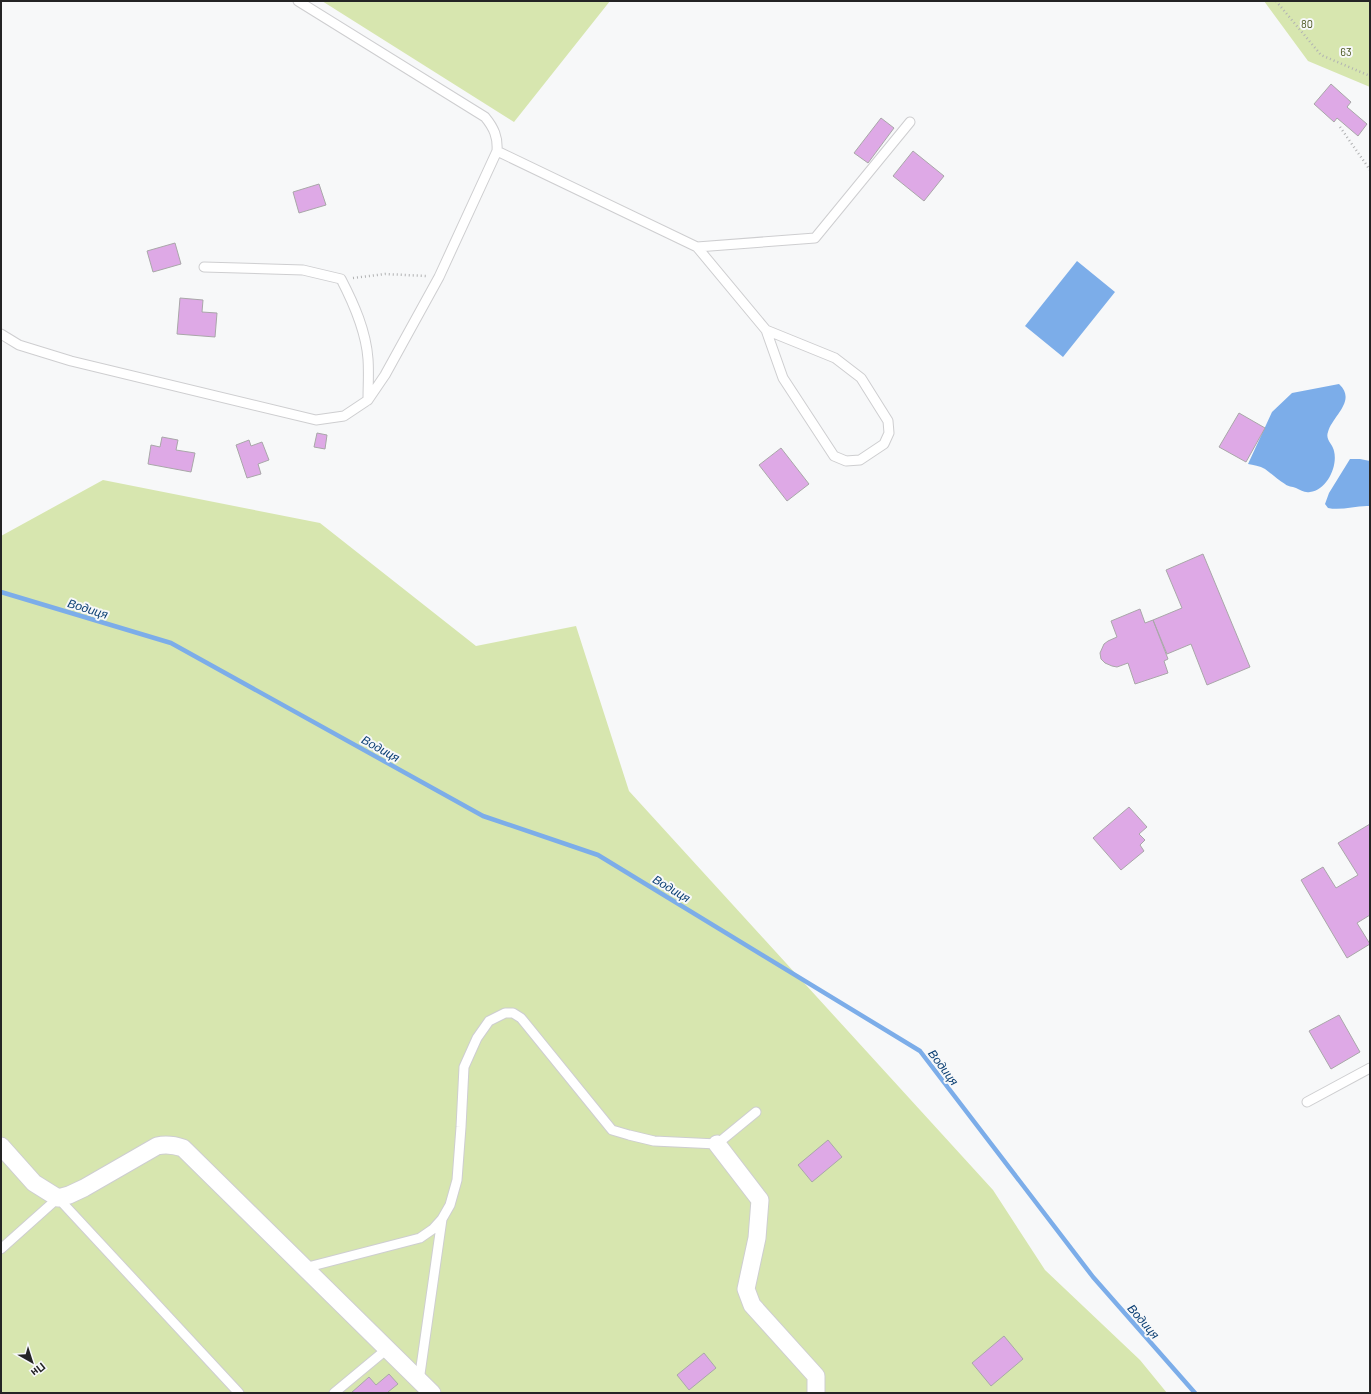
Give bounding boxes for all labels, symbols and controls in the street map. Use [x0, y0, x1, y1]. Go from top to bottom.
park label: 80 [1301, 17, 1313, 30]
park label: 63 [1340, 45, 1352, 58]
water label: Водиця [66, 595, 110, 622]
water label: Водиця [359, 732, 403, 765]
water label: Водиця [650, 871, 694, 906]
water label: Водиця [925, 1046, 962, 1089]
water label: Водиця [1124, 1301, 1163, 1342]
north arrow [12, 1342, 52, 1382]
text: Пн [29, 1361, 48, 1380]

